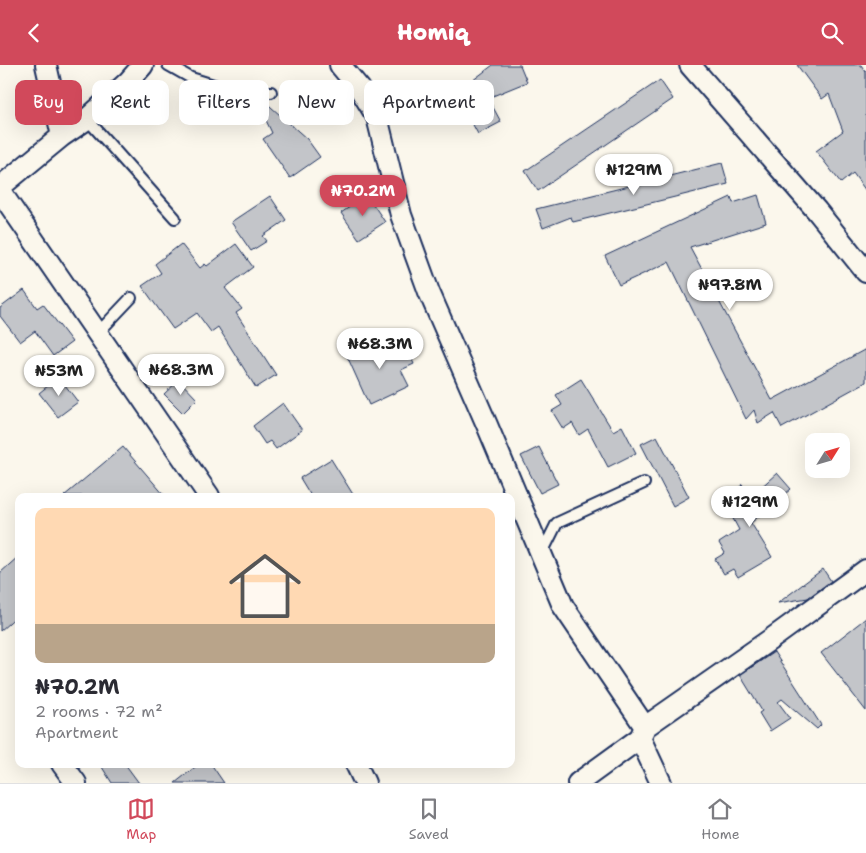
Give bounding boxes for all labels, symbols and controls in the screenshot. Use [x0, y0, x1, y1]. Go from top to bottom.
text: Homiq [397, 18, 469, 47]
icon: back [20, 19, 48, 47]
icon: search [818, 19, 846, 47]
chip: Buy [15, 80, 82, 125]
chip: Rent [92, 80, 169, 125]
chip: Filters [179, 80, 269, 125]
chip: New [279, 80, 354, 125]
chip: Apartment [364, 80, 494, 125]
pin: ₦129M [599, 153, 669, 196]
text: ₦129M [606, 159, 662, 180]
pin: ₦70.2M [322, 175, 404, 217]
text: ₦70.2M [331, 180, 395, 201]
pin: ₦97.8M [689, 269, 771, 311]
text: ₦97.8M [698, 274, 762, 295]
pin: ₦68.3M [339, 327, 421, 370]
text: ₦68.3M [348, 333, 412, 354]
pin: ₦68.3M [140, 353, 222, 396]
pin: ₦53M [29, 355, 89, 397]
text: ₦68.3M [149, 359, 213, 380]
text: ₦53M [35, 360, 83, 381]
north arrow [805, 433, 850, 477]
map controls [805, 433, 850, 478]
pin: ₦129M [715, 485, 785, 528]
text: ₦129M [722, 491, 778, 512]
icon: home [220, 541, 310, 631]
text: ₦70.2M [35, 673, 120, 701]
text: 2 rooms · 72 m² [35, 701, 163, 722]
text: Apartment [35, 722, 118, 743]
tab: Map [126, 795, 156, 843]
tab: Saved [409, 795, 449, 843]
tab: Home [701, 795, 740, 843]

